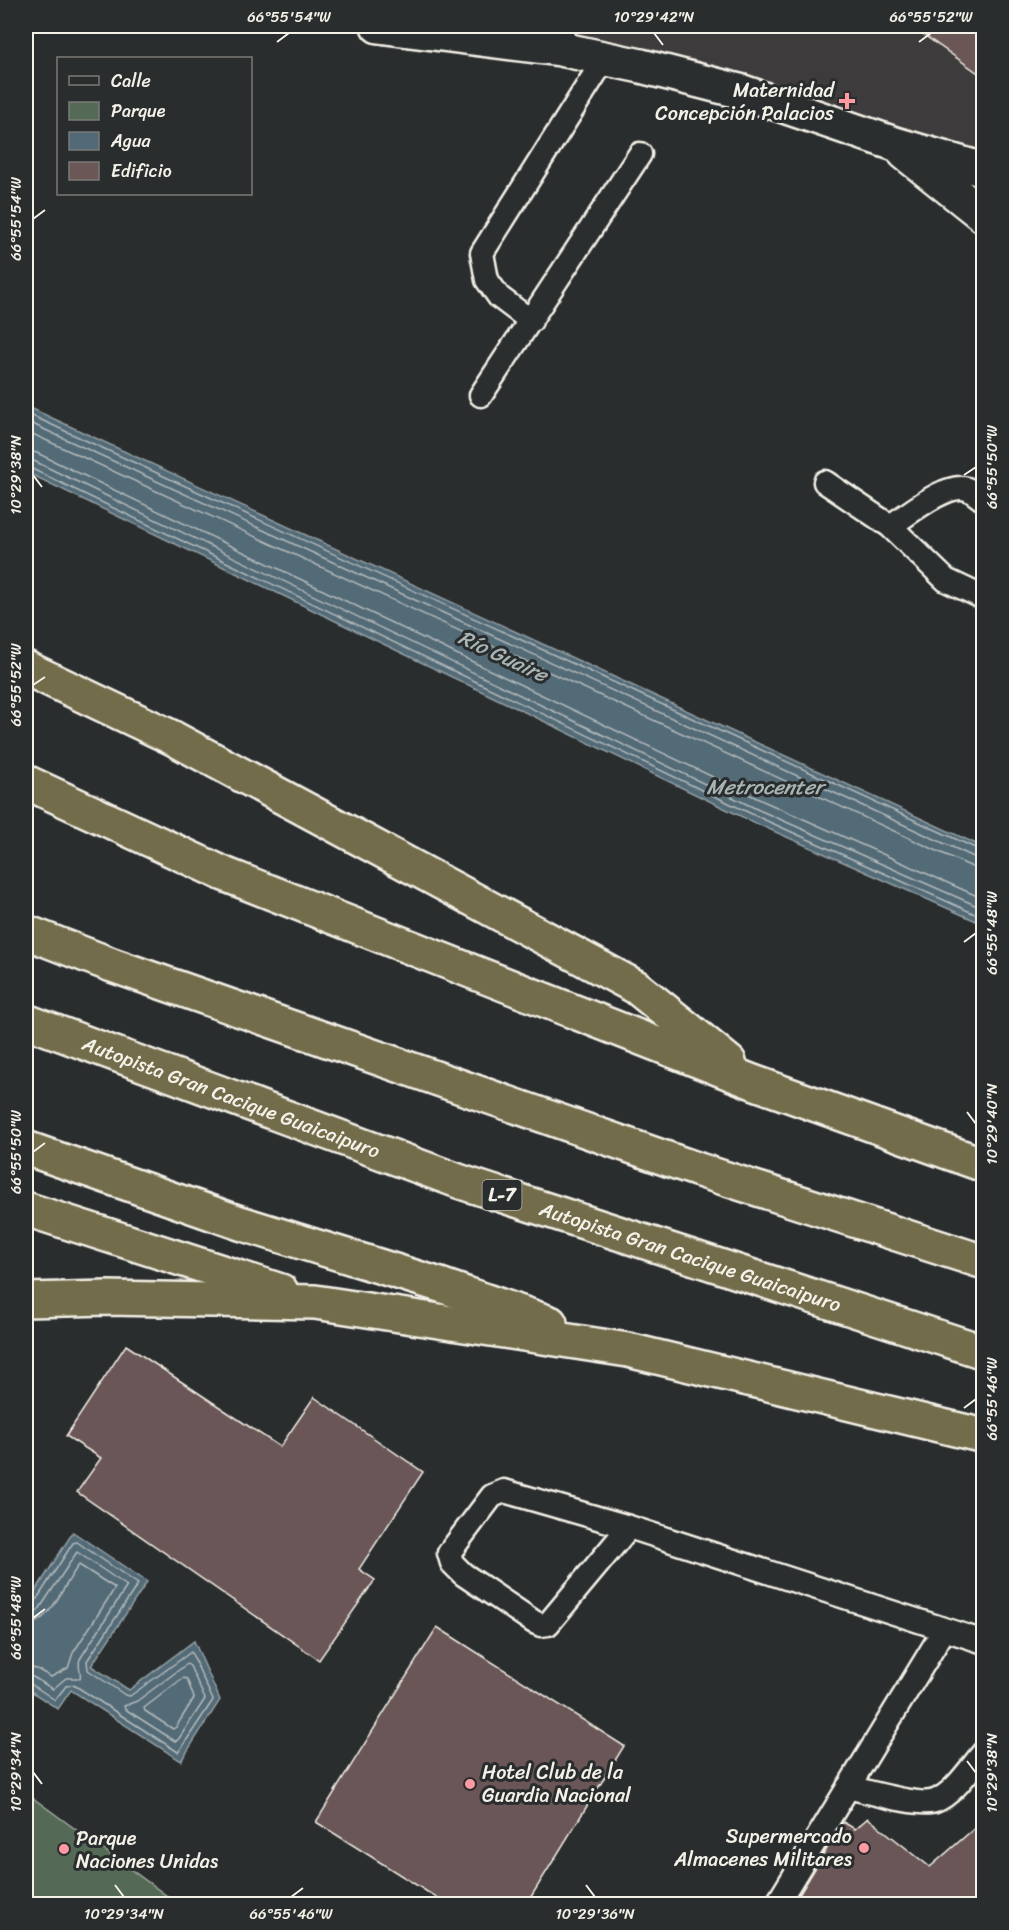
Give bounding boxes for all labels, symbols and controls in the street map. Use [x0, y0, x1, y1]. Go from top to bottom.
text: 66°55'54"W [247, 4, 331, 30]
text: 10°29'42"N [614, 4, 695, 30]
text: 66°55'52"W [890, 4, 973, 30]
legend [57, 57, 252, 195]
text: Calle [111, 65, 151, 97]
place label: Maternidad Concepción Palacios [655, 73, 835, 131]
marker: Maternidad Concepción Palacios [838, 92, 856, 110]
text: Parque [111, 95, 166, 127]
text: Agua [110, 125, 152, 157]
text: Edificio [111, 155, 172, 187]
text: 66°55'54"W [3, 177, 29, 261]
text: 66°55'50"W [979, 425, 1005, 509]
text: 10°29'38"N [3, 435, 29, 515]
water label: Río Guaire [452, 619, 556, 694]
text: 66°55'52"W [3, 643, 29, 726]
water label: Metrocenter [707, 768, 827, 806]
text: 66°55'48"W [979, 891, 1005, 975]
street label: Autopista Gran Cacique Guaicaipuro [76, 1026, 385, 1169]
text: 10°29'40"N [979, 1083, 1005, 1165]
text: 66°55'50"W [3, 1110, 29, 1194]
road number: L-7 [482, 1180, 522, 1210]
street label: Autopista Gran Cacique Guaicaipuro [534, 1191, 846, 1322]
text: 66°55'46"W [979, 1357, 1005, 1441]
text: 66°55'48"W [3, 1576, 29, 1660]
text: 10°29'34"N [3, 1731, 29, 1812]
text: 10°29'38"N [979, 1733, 1005, 1813]
place label: Hotel Club de la Guardia Nacional [482, 1755, 632, 1813]
marker: Hotel Club de la Guardia Nacional [463, 1777, 477, 1791]
place label: Supermercado Almacenes Militares [673, 1819, 853, 1877]
place label: Parque Naciones Unidas [76, 1821, 219, 1879]
marker: Supermercado Almacenes Militares [857, 1841, 871, 1855]
marker: Parque Naciones Unidas [57, 1842, 71, 1856]
text: 10°29'34"N [84, 1901, 165, 1927]
text: 66°55'46"W [249, 1901, 333, 1927]
text: 10°29'36"N [555, 1901, 635, 1927]

